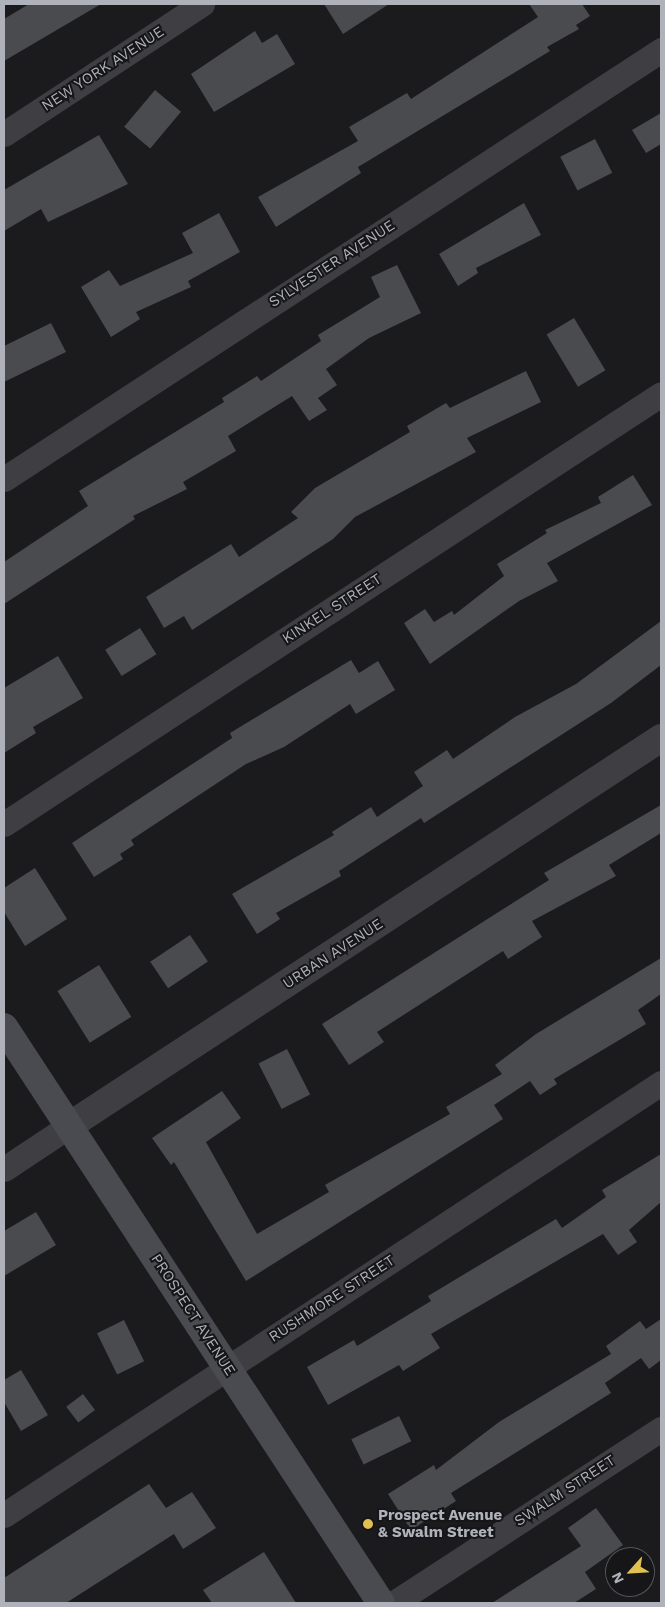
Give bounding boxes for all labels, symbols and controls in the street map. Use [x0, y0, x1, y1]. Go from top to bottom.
street label: NEW YORK AVENUE [38, 22, 168, 116]
street label: SYLVESTER AVENUE [266, 216, 398, 312]
street label: KINKEL STREET [279, 570, 385, 648]
street label: URBAN AVENUE [280, 915, 386, 993]
street label: PROSPECT AVENUE [147, 1250, 239, 1380]
street label: RUSHMORE STREET [266, 1252, 398, 1346]
street label: SWALM STREET [511, 1452, 619, 1530]
place label: Prospect Avenue & Swalm Street [378, 1506, 502, 1541]
marker: Prospect Avenue & Swalm Street [362, 1518, 374, 1530]
north arrow [605, 1547, 655, 1597]
text: N [608, 1570, 627, 1586]

